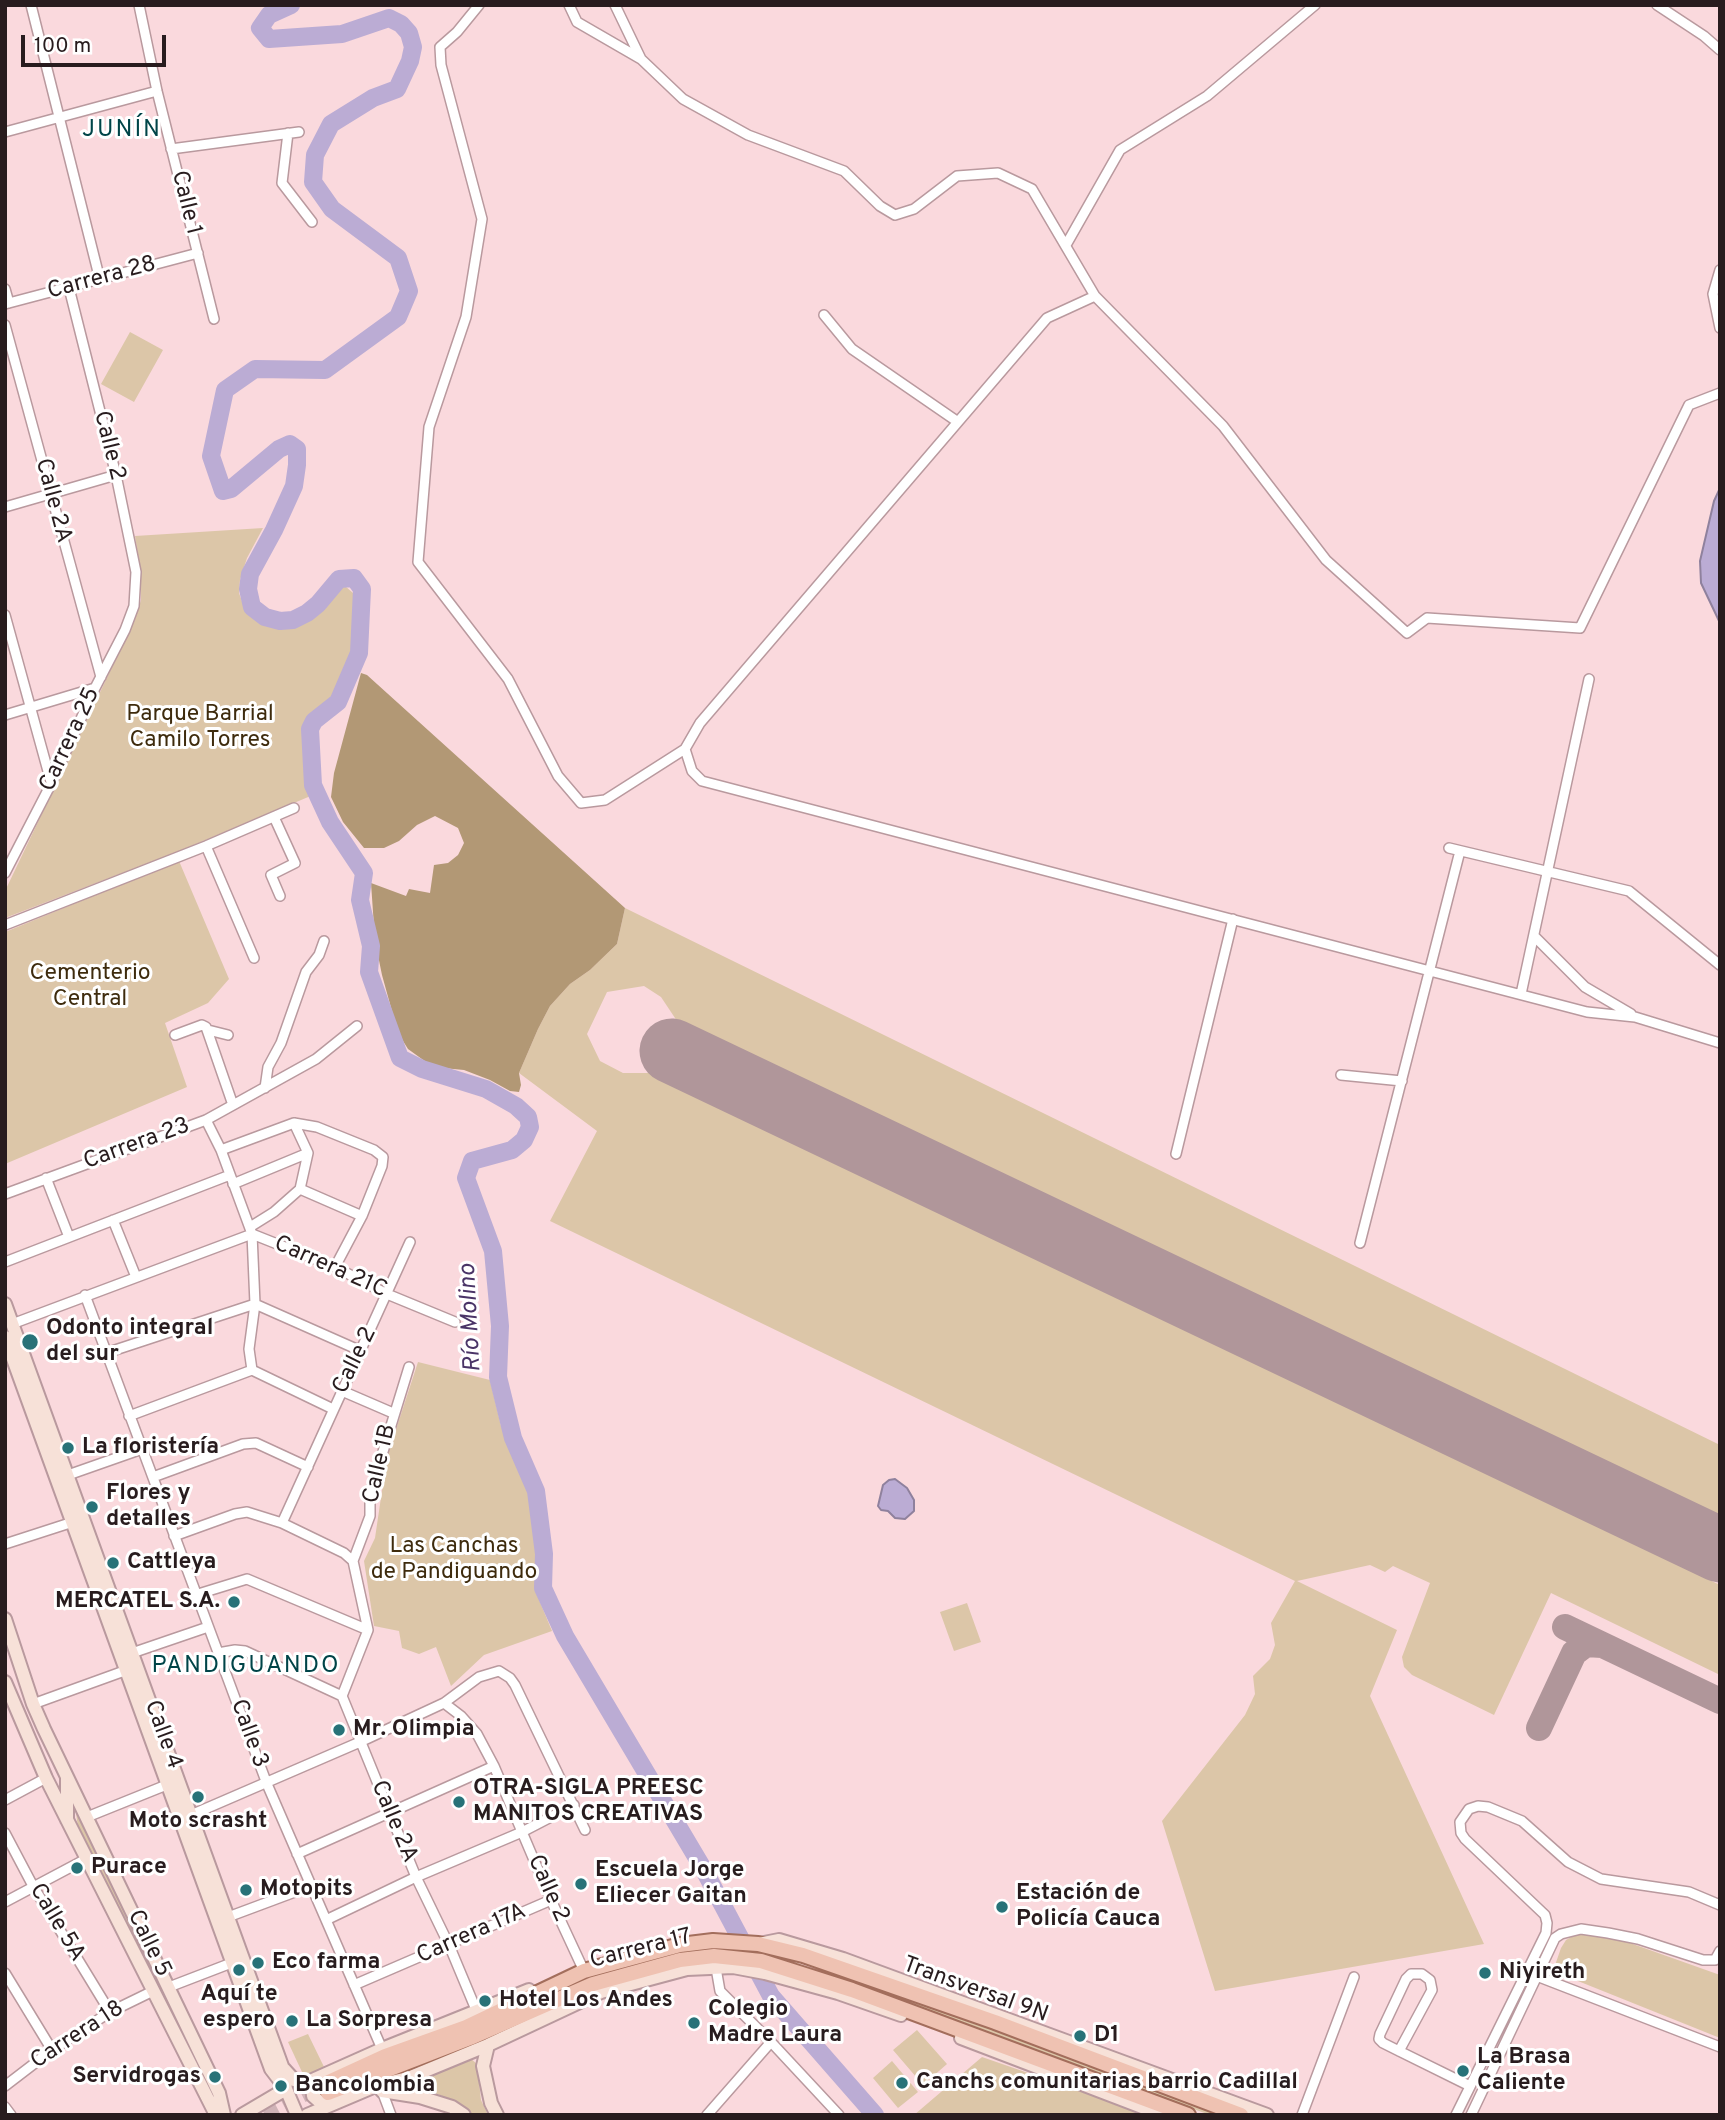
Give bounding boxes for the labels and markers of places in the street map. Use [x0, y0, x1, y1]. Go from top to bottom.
place label: Odonto integral del sur [46, 1315, 213, 1369]
marker: Odonto integral del sur [20, 1332, 40, 1352]
place label: La floristería [82, 1434, 219, 1462]
marker: La floristería [60, 1440, 76, 1456]
place label: Flores y detalles [106, 1480, 191, 1534]
marker: Flores y detalles [84, 1499, 100, 1515]
place label: Cattleya [127, 1549, 216, 1577]
marker: Cattleya [105, 1555, 121, 1571]
place label: MERCATEL S.A. [55, 1588, 220, 1616]
marker: MERCATEL S.A. [226, 1594, 242, 1610]
place label: Mr. Olimpia [353, 1716, 475, 1744]
marker: Mr. Olimpia [331, 1722, 347, 1738]
place label: OTRA-SIGLA PREESC MANITOS CREATIVAS [473, 1775, 704, 1829]
marker: Moto scrasht [190, 1789, 206, 1805]
marker: OTRA-SIGLA PREESC MANITOS CREATIVAS [451, 1794, 467, 1810]
place label: Moto scrasht [129, 1808, 267, 1836]
place label: Purace [91, 1854, 167, 1882]
place label: Escuela Jorge Eliecer Gaitan [595, 1857, 747, 1911]
marker: Purace [69, 1860, 85, 1876]
place label: Motopits [260, 1876, 353, 1904]
marker: Escuela Jorge Eliecer Gaitan [573, 1876, 589, 1892]
place label: Estación de Policía Cauca [1016, 1880, 1160, 1934]
marker: Motopits [238, 1882, 254, 1898]
marker: Estación de Policía Cauca [994, 1899, 1010, 1915]
place label: Eco farma [272, 1949, 380, 1977]
marker: Eco farma [250, 1955, 266, 1971]
place label: Niyireth [1499, 1959, 1585, 1987]
marker: Aquí te espero [231, 1962, 247, 1978]
marker: Niyireth [1477, 1965, 1493, 1981]
place label: Aquí te espero [200, 1981, 278, 2035]
place label: Hotel Los Andes [499, 1987, 673, 2015]
marker: Hotel Los Andes [477, 1993, 493, 2009]
place label: Colegio Madre Laura [708, 1996, 842, 2050]
place label: La Sorpresa [306, 2007, 432, 2035]
marker: La Sorpresa [284, 2013, 300, 2029]
marker: Colegio Madre Laura [686, 2015, 702, 2031]
place label: D1 [1094, 2022, 1120, 2050]
marker: D1 [1072, 2028, 1088, 2044]
place label: La Brasa Caliente [1477, 2044, 1571, 2098]
place label: Servidrogas [72, 2063, 201, 2091]
marker: La Brasa Caliente [1455, 2063, 1471, 2079]
marker: Servidrogas [207, 2069, 223, 2085]
place label: Canchs comunitarias barrio Cadillal [916, 2069, 1298, 2097]
place label: Bancolombia [295, 2072, 435, 2100]
marker: Canchs comunitarias barrio Cadillal [894, 2075, 910, 2091]
marker: Bancolombia [273, 2078, 289, 2094]

